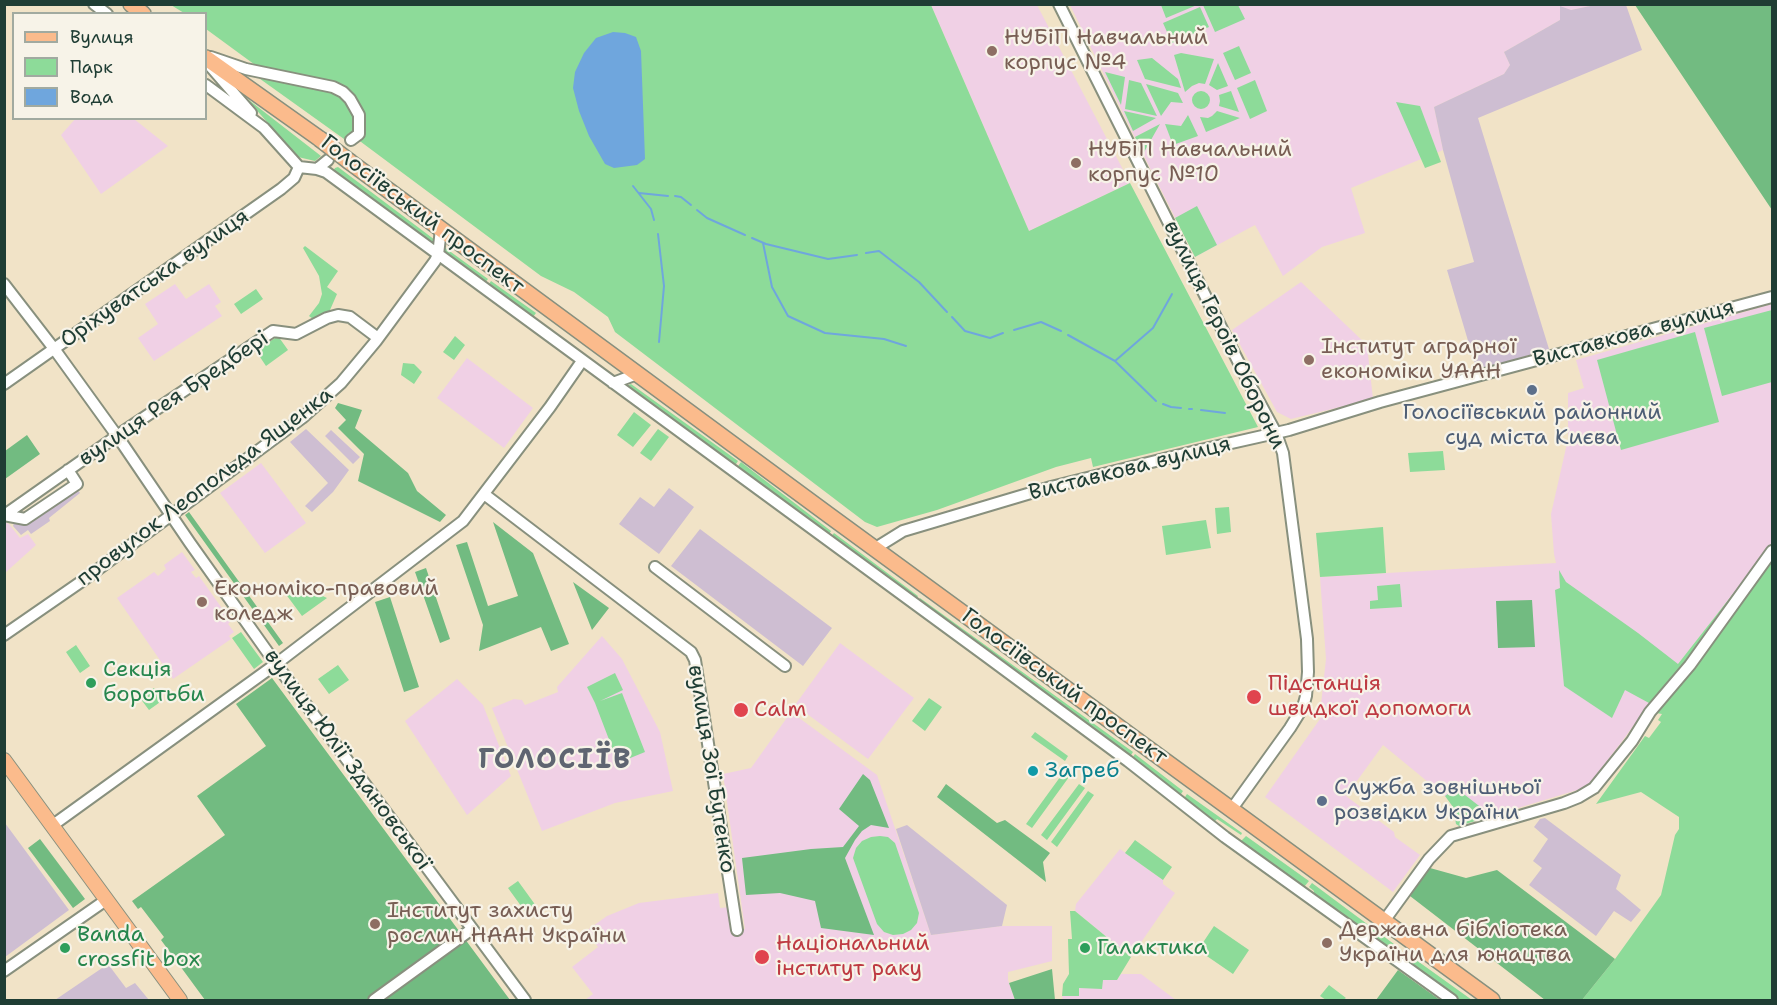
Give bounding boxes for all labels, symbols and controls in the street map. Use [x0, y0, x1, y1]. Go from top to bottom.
legend [12, 12, 207, 120]
text: Вулиця [70, 25, 134, 49]
place label: НУБіП Навчальний корпус №4 [1004, 25, 1208, 76]
marker: НУБіП Навчальний корпус №4 [985, 44, 999, 58]
text: Парк [70, 55, 113, 79]
text: Вода [70, 85, 113, 109]
street label: Голосіївський проспект [315, 130, 529, 300]
place label: НУБіП Навчальний корпус №10 [1088, 137, 1292, 188]
marker: НУБіП Навчальний корпус №10 [1069, 156, 1083, 170]
street label: Оріхуватська вулиця [56, 204, 254, 354]
street label: вулиця Героїв Оборони [1157, 216, 1291, 454]
street label: Виставкова вулиця [1530, 294, 1738, 374]
street label: вулиця Рея Бредбері [74, 326, 274, 472]
place label: Інститут аграрної економіки УААН [1321, 334, 1516, 386]
marker: Інститут аграрної економіки УААН [1302, 353, 1316, 367]
street label: провулок Леопольда Ященка [72, 382, 338, 592]
marker: Голосіївський районний суд міста Києва [1525, 383, 1539, 397]
place label: Голосіївський районний суд міста Києва [1402, 400, 1662, 452]
street label: Виставкова вулиця [1026, 431, 1234, 507]
place label: Економіко-правовий коледж [214, 576, 439, 628]
marker: Економіко-правовий коледж [195, 595, 209, 609]
street label: Голосіївський проспект [956, 603, 1172, 771]
street label: вулиця Юлії Здановської [258, 644, 436, 876]
place label: Секція боротьби [103, 657, 205, 708]
street label: вулиця Зої Бутенко [681, 663, 741, 875]
place label: Підстанція швидкої допомоги [1268, 671, 1471, 722]
marker: Секція боротьби [84, 676, 98, 690]
marker: Підстанція швидкої допомоги [1245, 688, 1263, 706]
place label: Calm [754, 697, 806, 723]
marker: Calm [732, 701, 750, 719]
district label: ГОЛОСІЇВ [478, 744, 632, 778]
place label: Загреб [1045, 758, 1119, 784]
marker: Загреб [1026, 764, 1040, 778]
place label: Служба зовнішньої розвідки України [1334, 775, 1541, 826]
marker: Служба зовнішньої розвідки України [1315, 794, 1329, 808]
place label: Інститут захисту рослин НААН України [387, 898, 626, 950]
marker: Інститут захисту рослин НААН України [368, 917, 382, 931]
place label: Державна бібліотека України для юнацтва [1339, 917, 1571, 968]
place label: Banda crossfit box [77, 922, 200, 974]
place label: Національний інститут раку [776, 931, 930, 982]
place label: Галактика [1097, 935, 1207, 961]
marker: Державна бібліотека України для юнацтва [1320, 936, 1334, 950]
marker: Banda crossfit box [58, 941, 72, 955]
marker: Галактика [1078, 941, 1092, 955]
marker: Національний інститут раку [753, 948, 771, 966]

